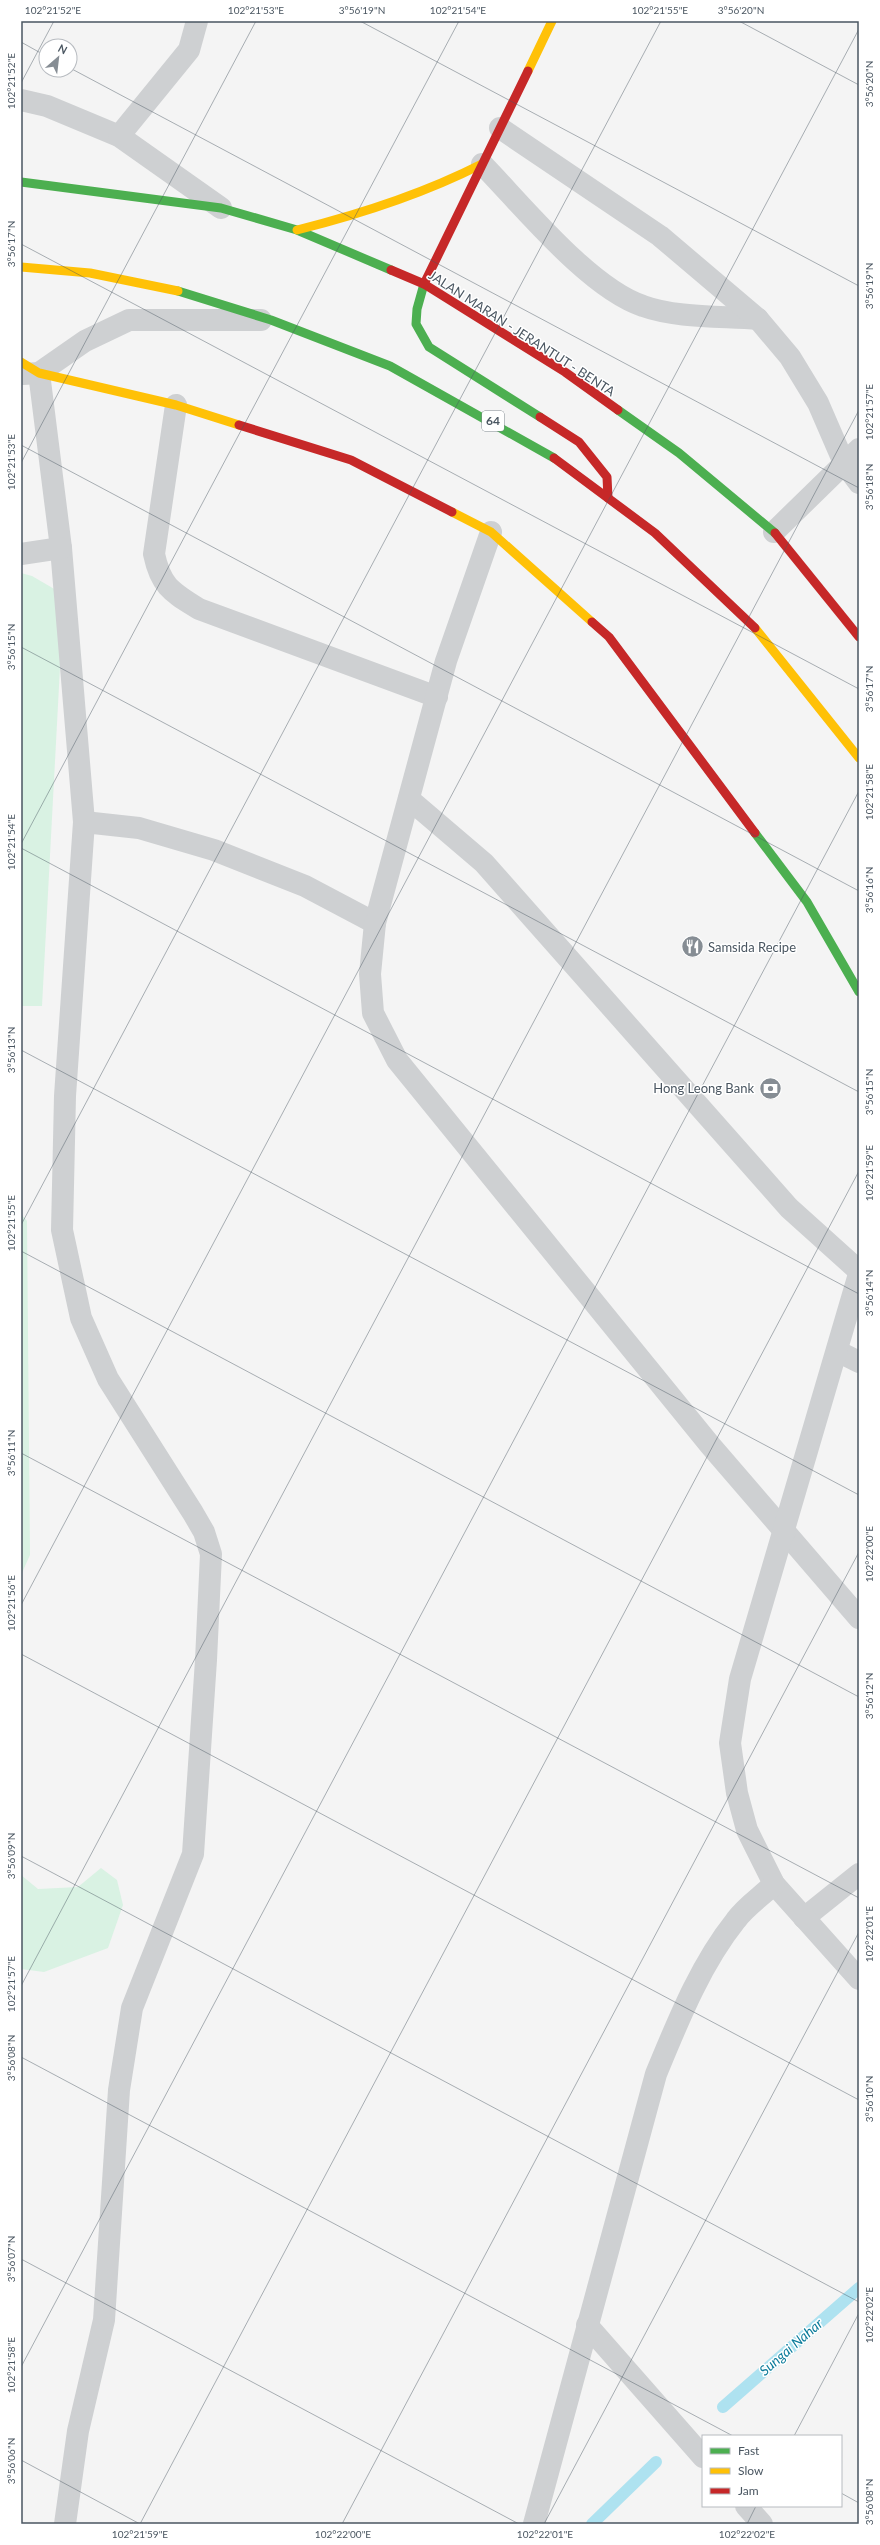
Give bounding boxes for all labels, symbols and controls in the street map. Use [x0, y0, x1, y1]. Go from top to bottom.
text: 102°21'52"E [25, 4, 81, 16]
text: 102°21'53"E [228, 4, 284, 16]
text: 3°56'19"N [339, 4, 385, 16]
text: 102°21'54"E [430, 4, 486, 16]
text: 102°21'55"E [632, 4, 688, 16]
text: 3°56'20"N [718, 4, 764, 16]
north arrow [38, 38, 78, 78]
text: N [56, 41, 70, 56]
text: 102°21'52"E [5, 53, 17, 109]
text: 3°56'20"N [863, 61, 875, 107]
text: 3°56'17"N [5, 221, 17, 267]
text: 3°56'19"N [863, 263, 875, 309]
street label: JALAN MARAN - JERANTUT - BENTA [426, 267, 618, 399]
text: 102°21'57"E [863, 384, 875, 440]
road number: 64 [482, 411, 504, 431]
text: 102°21'53"E [5, 434, 17, 490]
text: 3°56'18"N [863, 464, 875, 510]
text: 3°56'15"N [5, 624, 17, 670]
text: 3°56'17"N [863, 666, 875, 712]
text: 102°21'58"E [863, 764, 875, 820]
text: 102°21'54"E [5, 814, 17, 870]
text: 3°56'16"N [863, 867, 875, 913]
restaurant icon: Samsida Recipe [679, 934, 705, 960]
place label: Samsida Recipe [708, 939, 796, 955]
text: 3°56'13"N [5, 1027, 17, 1073]
text: 3°56'15"N [863, 1069, 875, 1115]
bank icon: Hong Leong Bank [757, 1075, 783, 1101]
place label: Hong Leong Bank [653, 1080, 754, 1096]
text: 102°21'59"E [863, 1145, 875, 1201]
text: 102°21'55"E [5, 1195, 17, 1251]
text: 3°56'14"N [863, 1270, 875, 1316]
text: 3°56'11"N [5, 1430, 17, 1476]
text: 102°22'00"E [863, 1526, 875, 1582]
text: 102°21'56"E [5, 1575, 17, 1631]
text: 3°56'12"N [863, 1673, 875, 1719]
text: 3°56'09"N [5, 1833, 17, 1879]
text: 102°22'01"E [863, 1906, 875, 1962]
text: 102°21'57"E [5, 1956, 17, 2012]
text: 3°56'08"N [5, 2035, 17, 2081]
text: 3°56'10"N [863, 2076, 875, 2122]
text: 3°56'07"N [5, 2236, 17, 2282]
text: 102°22'02"E [863, 2287, 875, 2343]
water label: Sungai Nahar [756, 2314, 826, 2379]
text: 102°21'58"E [5, 2337, 17, 2393]
legend [702, 2435, 842, 2507]
text: 3°56'06"N [5, 2438, 17, 2484]
text: Fast [738, 2443, 760, 2458]
text: Slow [738, 2463, 764, 2478]
text: 3°56'08"N [863, 2479, 875, 2525]
text: Jam [738, 2483, 759, 2498]
text: 102°21'59"E [112, 2528, 168, 2540]
text: 102°22'00"E [315, 2528, 371, 2540]
text: 102°22'01"E [517, 2528, 573, 2540]
text: 102°22'02"E [719, 2528, 775, 2540]

